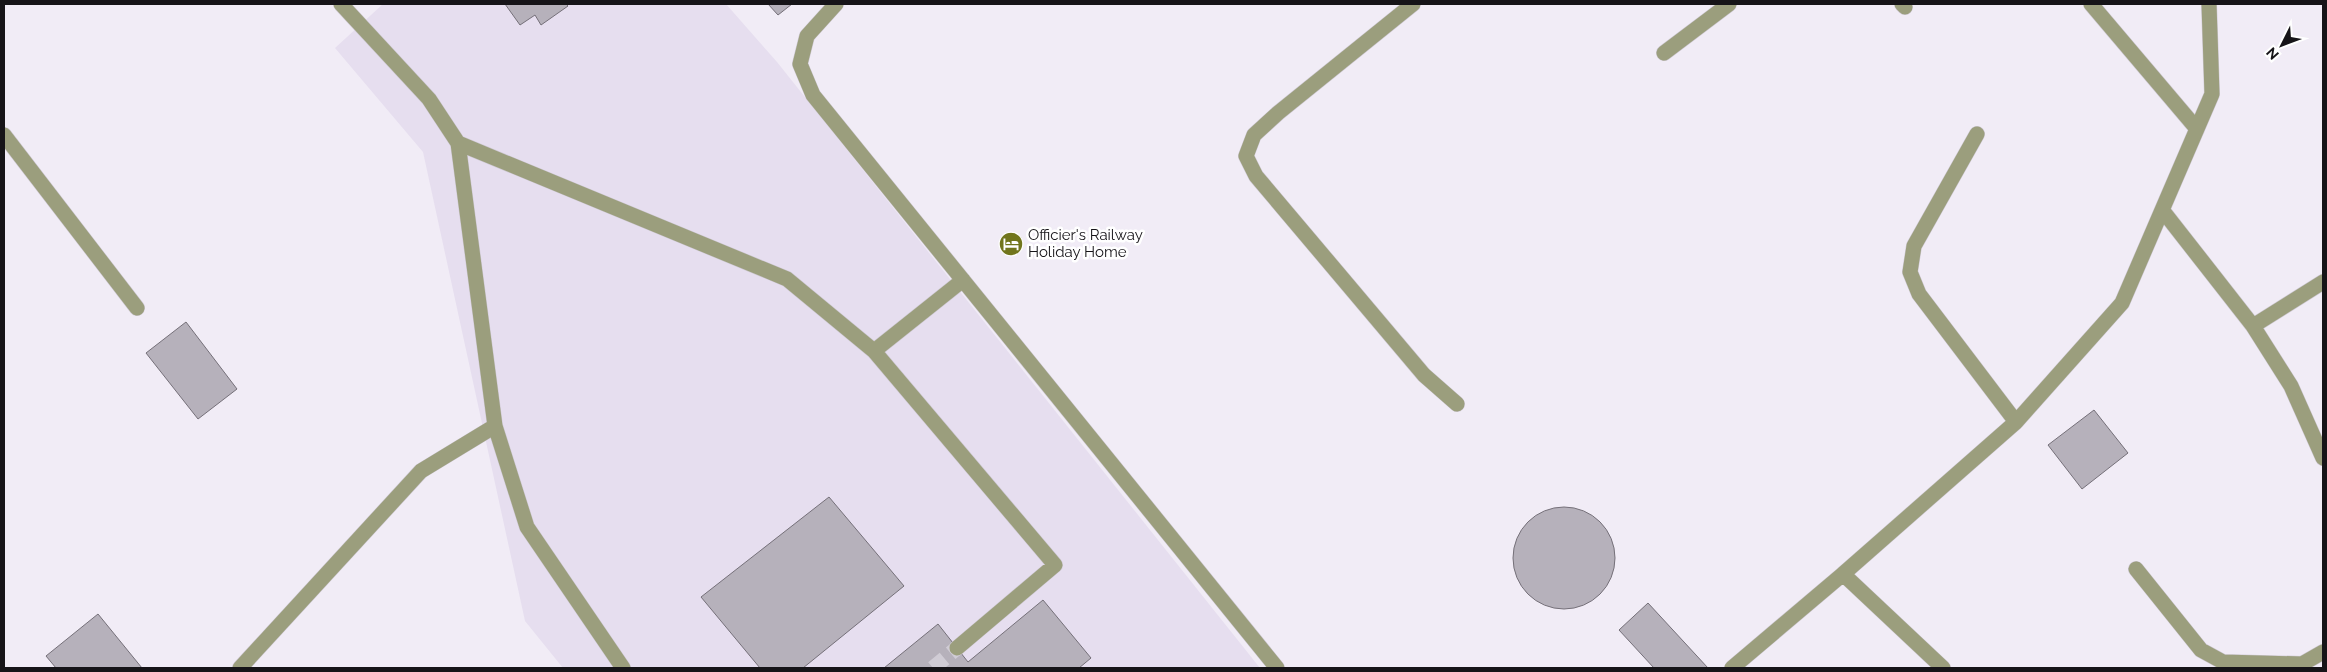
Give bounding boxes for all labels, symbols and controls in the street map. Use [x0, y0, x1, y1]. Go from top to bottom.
north arrow [2257, 20, 2307, 70]
text: N [2263, 44, 2282, 63]
place label: Officier's Railway Holiday Home [1028, 226, 1143, 261]
hotel icon: Officier's Railway Holiday Home [998, 231, 1024, 257]

